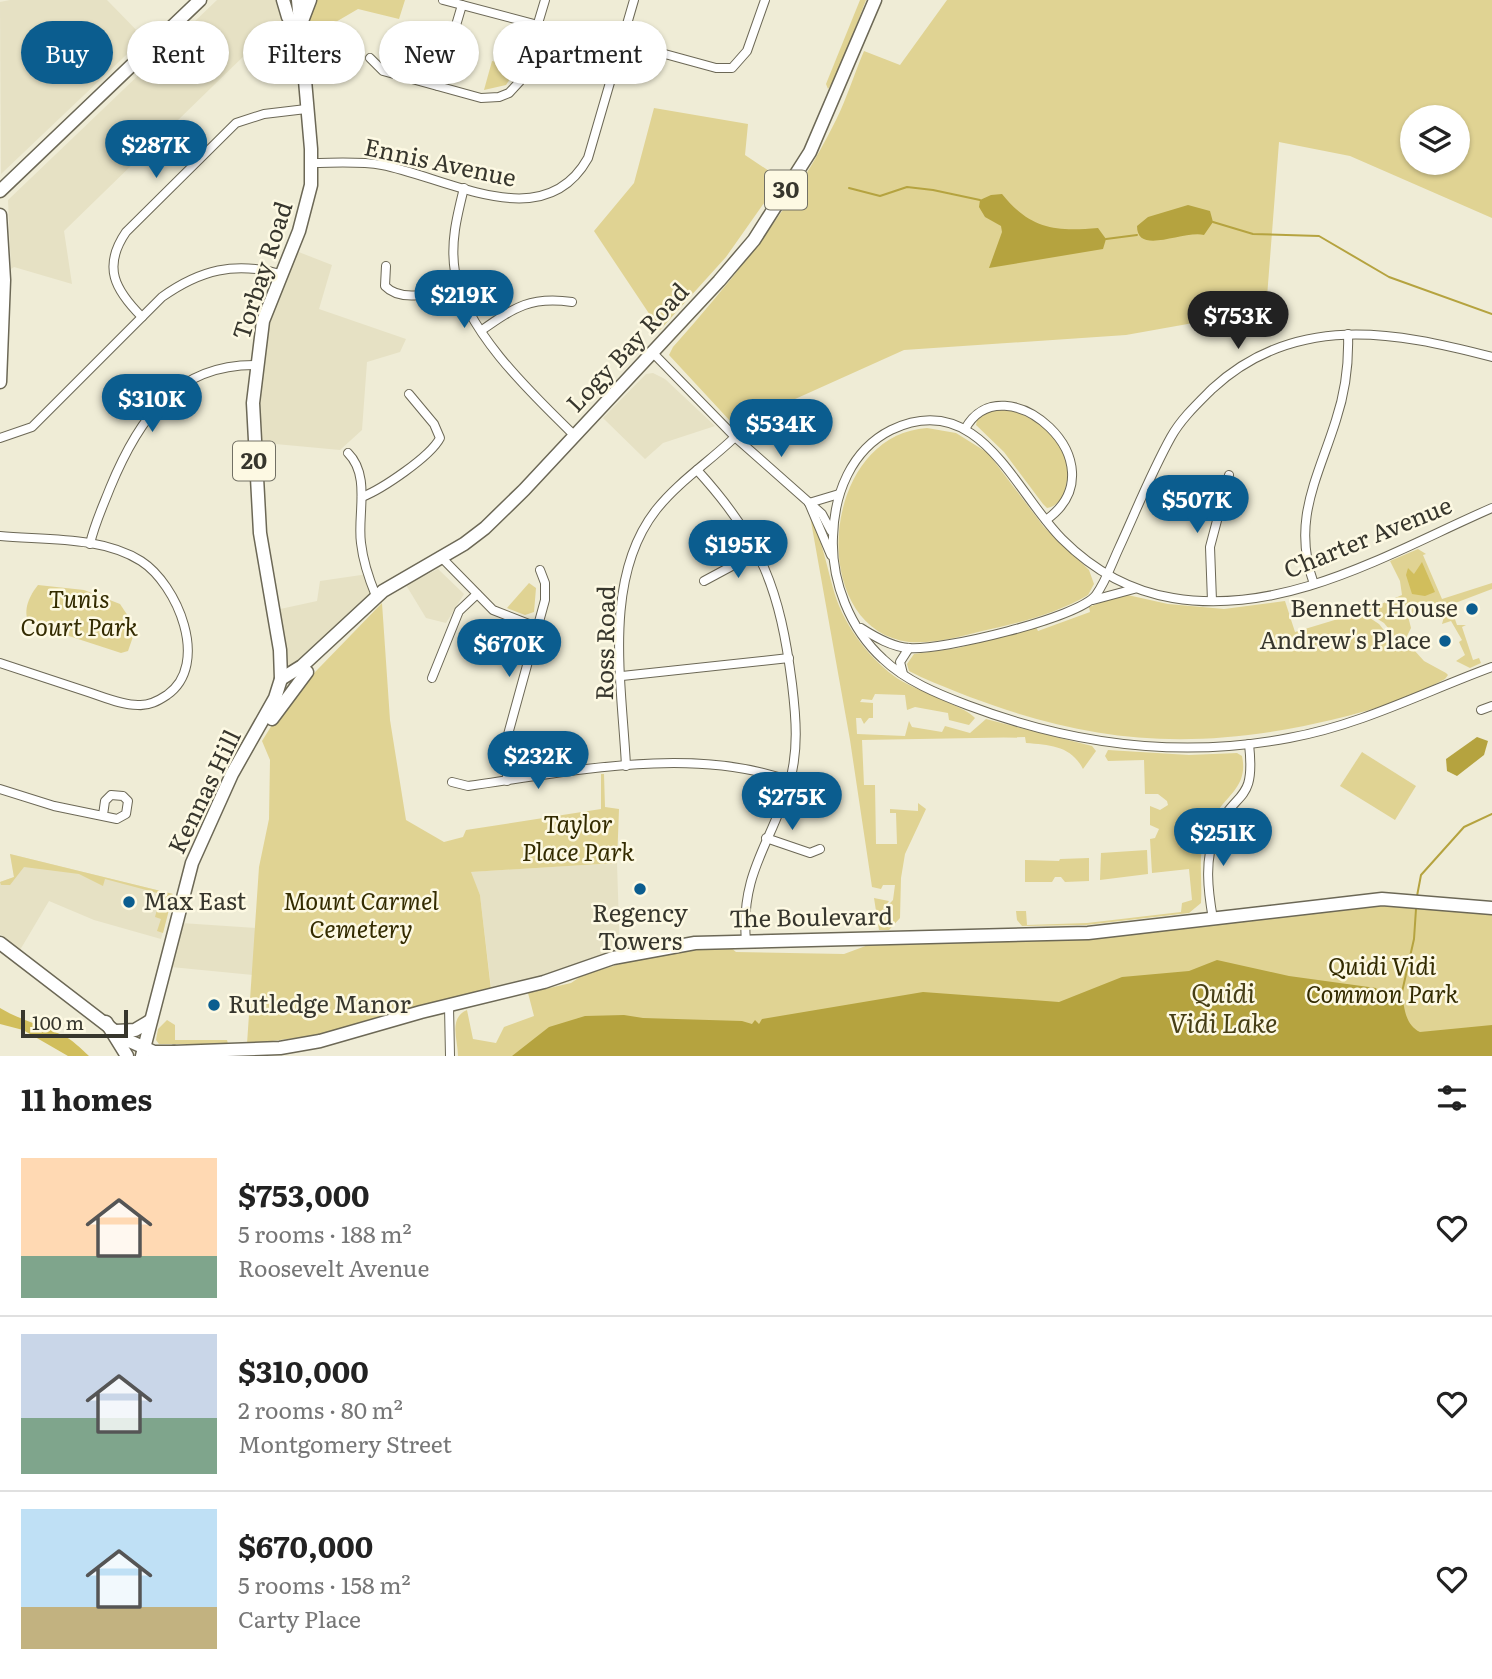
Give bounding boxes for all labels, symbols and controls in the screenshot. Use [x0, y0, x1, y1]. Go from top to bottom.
chip: Buy [21, 21, 113, 84]
chip: Rent [127, 21, 229, 84]
chip: Filters [243, 21, 365, 84]
chip: New [379, 21, 479, 84]
chip: Apartment [493, 21, 667, 84]
map controls [1400, 105, 1470, 175]
button: layers [1400, 105, 1470, 175]
pin: $287K [107, 120, 205, 180]
text: $287K [121, 126, 191, 160]
street label: Ennis Avenue [361, 127, 520, 194]
road number: 30 [765, 170, 807, 210]
street label: Torbay Road [222, 196, 300, 344]
pin: $219K [415, 270, 513, 330]
street label: Logy Bay Road [557, 274, 696, 419]
text: $219K [431, 276, 497, 310]
pin: $753K [1189, 292, 1287, 351]
text: $753K [1204, 297, 1272, 331]
pin: $310K [103, 374, 201, 434]
text: $310K [118, 380, 186, 414]
pin: $534K [732, 400, 830, 459]
text: $534K [746, 405, 816, 439]
road number: 20 [233, 442, 275, 481]
pin: $507K [1148, 476, 1246, 535]
text: $507K [1162, 481, 1232, 515]
street label: Charter Avenue [1278, 486, 1456, 585]
pin: $195K [689, 520, 787, 580]
text: $195K [705, 526, 771, 560]
park label: Tunis Court Park [20, 580, 139, 643]
street label: Ross Road [585, 585, 622, 701]
place label: Bennett House [1290, 589, 1458, 624]
marker: Bennett House [1464, 601, 1480, 617]
pin: $670K [460, 620, 558, 679]
place label: Andrew's Place [1259, 621, 1431, 656]
text: $670K [473, 625, 545, 659]
marker: Andrew's Place [1437, 633, 1453, 649]
street label: Kennas Hill [158, 723, 248, 859]
pin: $232K [489, 732, 587, 791]
text: $232K [504, 737, 572, 771]
pin: $275K [743, 772, 841, 832]
text: $275K [758, 778, 826, 812]
park label: Taylor Place Park [522, 805, 635, 868]
pin: $251K [1174, 808, 1272, 868]
text: $251K [1190, 814, 1256, 848]
marker: Regency Towers [632, 881, 648, 897]
place label: Max East [143, 882, 247, 917]
park label: Mount Carmel Cemetery [283, 882, 439, 945]
marker: Max East [121, 894, 137, 910]
place label: Regency Towers [592, 894, 688, 957]
street label: The Boulevard [729, 897, 894, 934]
park label: Quidi Vidi Common Park [1306, 947, 1459, 1010]
water label: Quidi Vidi Lake [1168, 972, 1278, 1041]
place label: Rutledge Manor [228, 985, 412, 1020]
marker: Rutledge Manor [206, 997, 222, 1013]
scale bar [21, 1007, 128, 1039]
text: 100 m [32, 1008, 84, 1036]
text: 11 homes [21, 1076, 152, 1120]
icon: filters [1433, 1079, 1471, 1117]
text: $753,000 [238, 1172, 370, 1216]
icon: home [77, 1186, 161, 1270]
icon: heart [1433, 1209, 1471, 1247]
text: 5 rooms · 188 m² [238, 1216, 412, 1250]
text: Roosevelt Avenue [238, 1250, 429, 1284]
text: $310,000 [238, 1348, 369, 1392]
icon: home [77, 1362, 161, 1446]
icon: heart [1433, 1385, 1471, 1423]
text: 2 rooms · 80 m² [238, 1392, 403, 1426]
text: Montgomery Street [238, 1426, 452, 1460]
text: $670,000 [238, 1523, 373, 1567]
icon: home [77, 1537, 161, 1621]
icon: heart [1433, 1560, 1471, 1598]
text: 5 rooms · 158 m² [238, 1567, 411, 1601]
text: Carty Place [238, 1601, 361, 1635]

